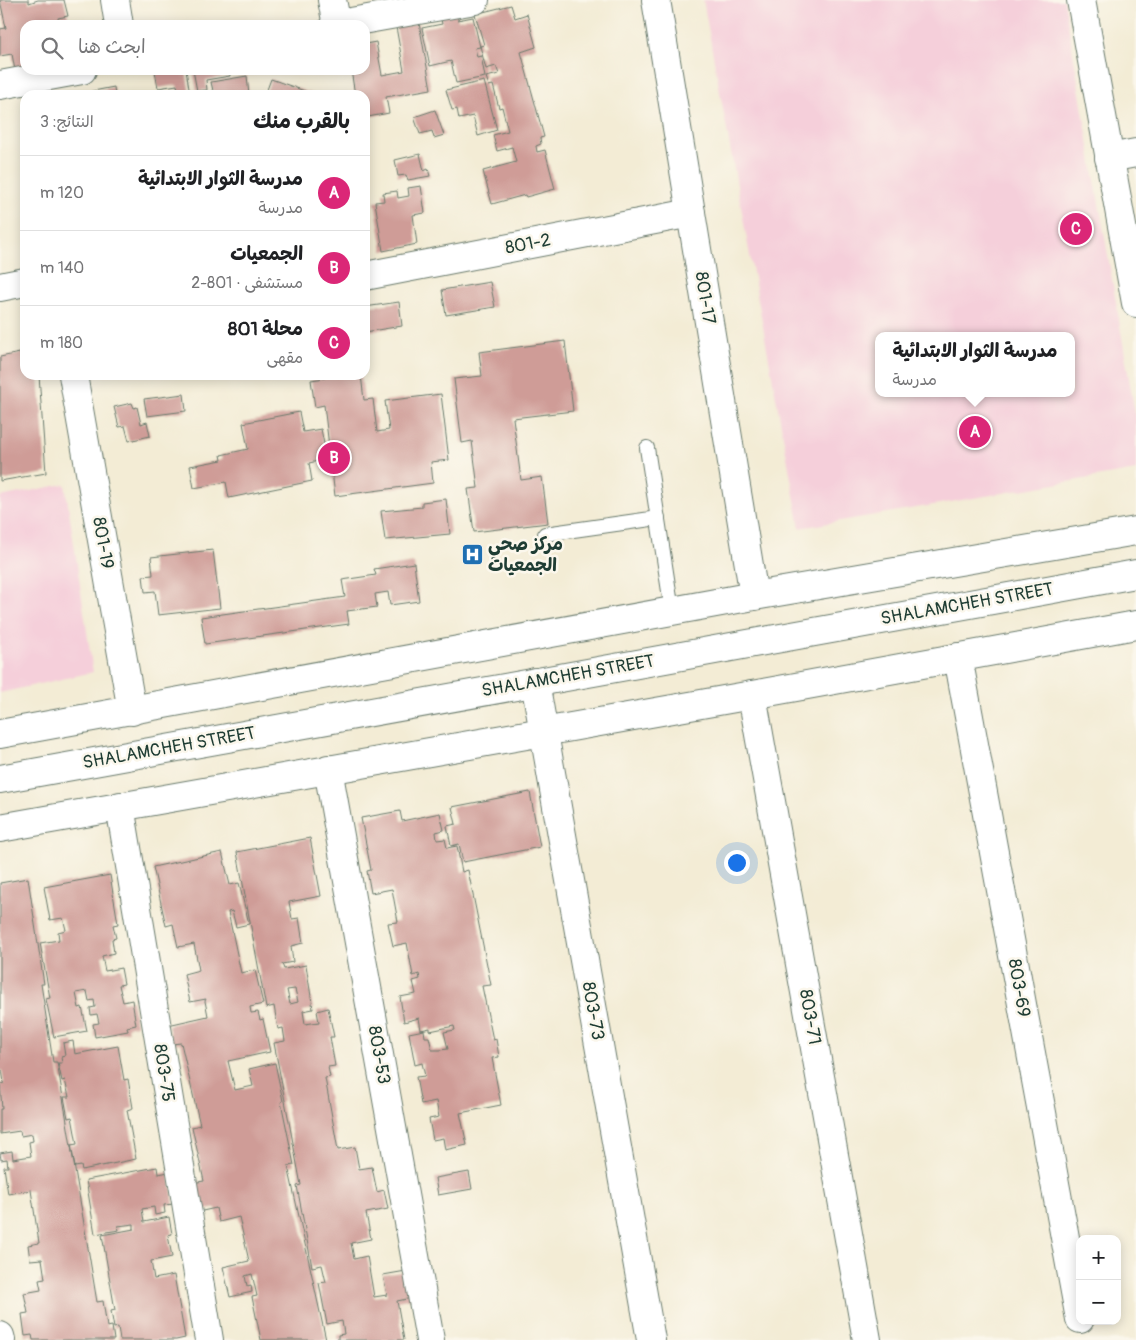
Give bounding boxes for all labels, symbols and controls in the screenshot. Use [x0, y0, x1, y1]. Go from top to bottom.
search box [20, 20, 370, 75]
icon: search [38, 34, 66, 62]
text: ابحث هنا [78, 35, 146, 59]
text: بالقرب منك [253, 108, 350, 135]
text: النتائج: 3 [40, 112, 94, 132]
text: مدرسة الثوار الابتدائية [138, 167, 303, 191]
text: 120 m [40, 183, 84, 203]
text: A [329, 183, 339, 203]
text: مدرسة [258, 198, 303, 218]
pin: C [1060, 210, 1092, 248]
street label: 801-2 [503, 228, 553, 260]
text: الجمعيات [230, 242, 303, 266]
text: 140 m [40, 258, 84, 278]
text: B [329, 258, 339, 278]
street label: 801-17 [690, 270, 721, 326]
text: مستشفى · 801-2 [191, 273, 303, 293]
text: محلة 801 [228, 317, 303, 341]
popup [875, 332, 1075, 397]
text: 180 m [40, 333, 83, 353]
text: C [329, 333, 339, 353]
text: مدرسة الثوار الابتدائية [892, 339, 1058, 363]
text: مقهى [266, 348, 303, 368]
text: مدرسة [892, 370, 937, 390]
pin: A [959, 413, 991, 451]
pin: B [318, 439, 350, 477]
street label: 801-19 [87, 515, 119, 571]
place label: مركز صحي الجمعيات [488, 533, 563, 577]
hospital icon: مركز صحي الجمعيات [460, 542, 484, 566]
street label: SHALAMCHEH STREET [879, 577, 1055, 631]
street label: SHALAMCHEH STREET [480, 649, 656, 703]
street label: SHALAMCHEH STREET [81, 721, 257, 775]
your location [724, 850, 750, 876]
street label: 803-69 [1003, 957, 1035, 1019]
street label: 803-73 [577, 980, 609, 1042]
street label: 803-71 [794, 988, 826, 1046]
street label: 803-53 [363, 1024, 395, 1086]
street label: 803-75 [148, 1042, 180, 1104]
map controls [1076, 1235, 1121, 1325]
button: + [1076, 1235, 1121, 1280]
button: − [1076, 1280, 1121, 1325]

